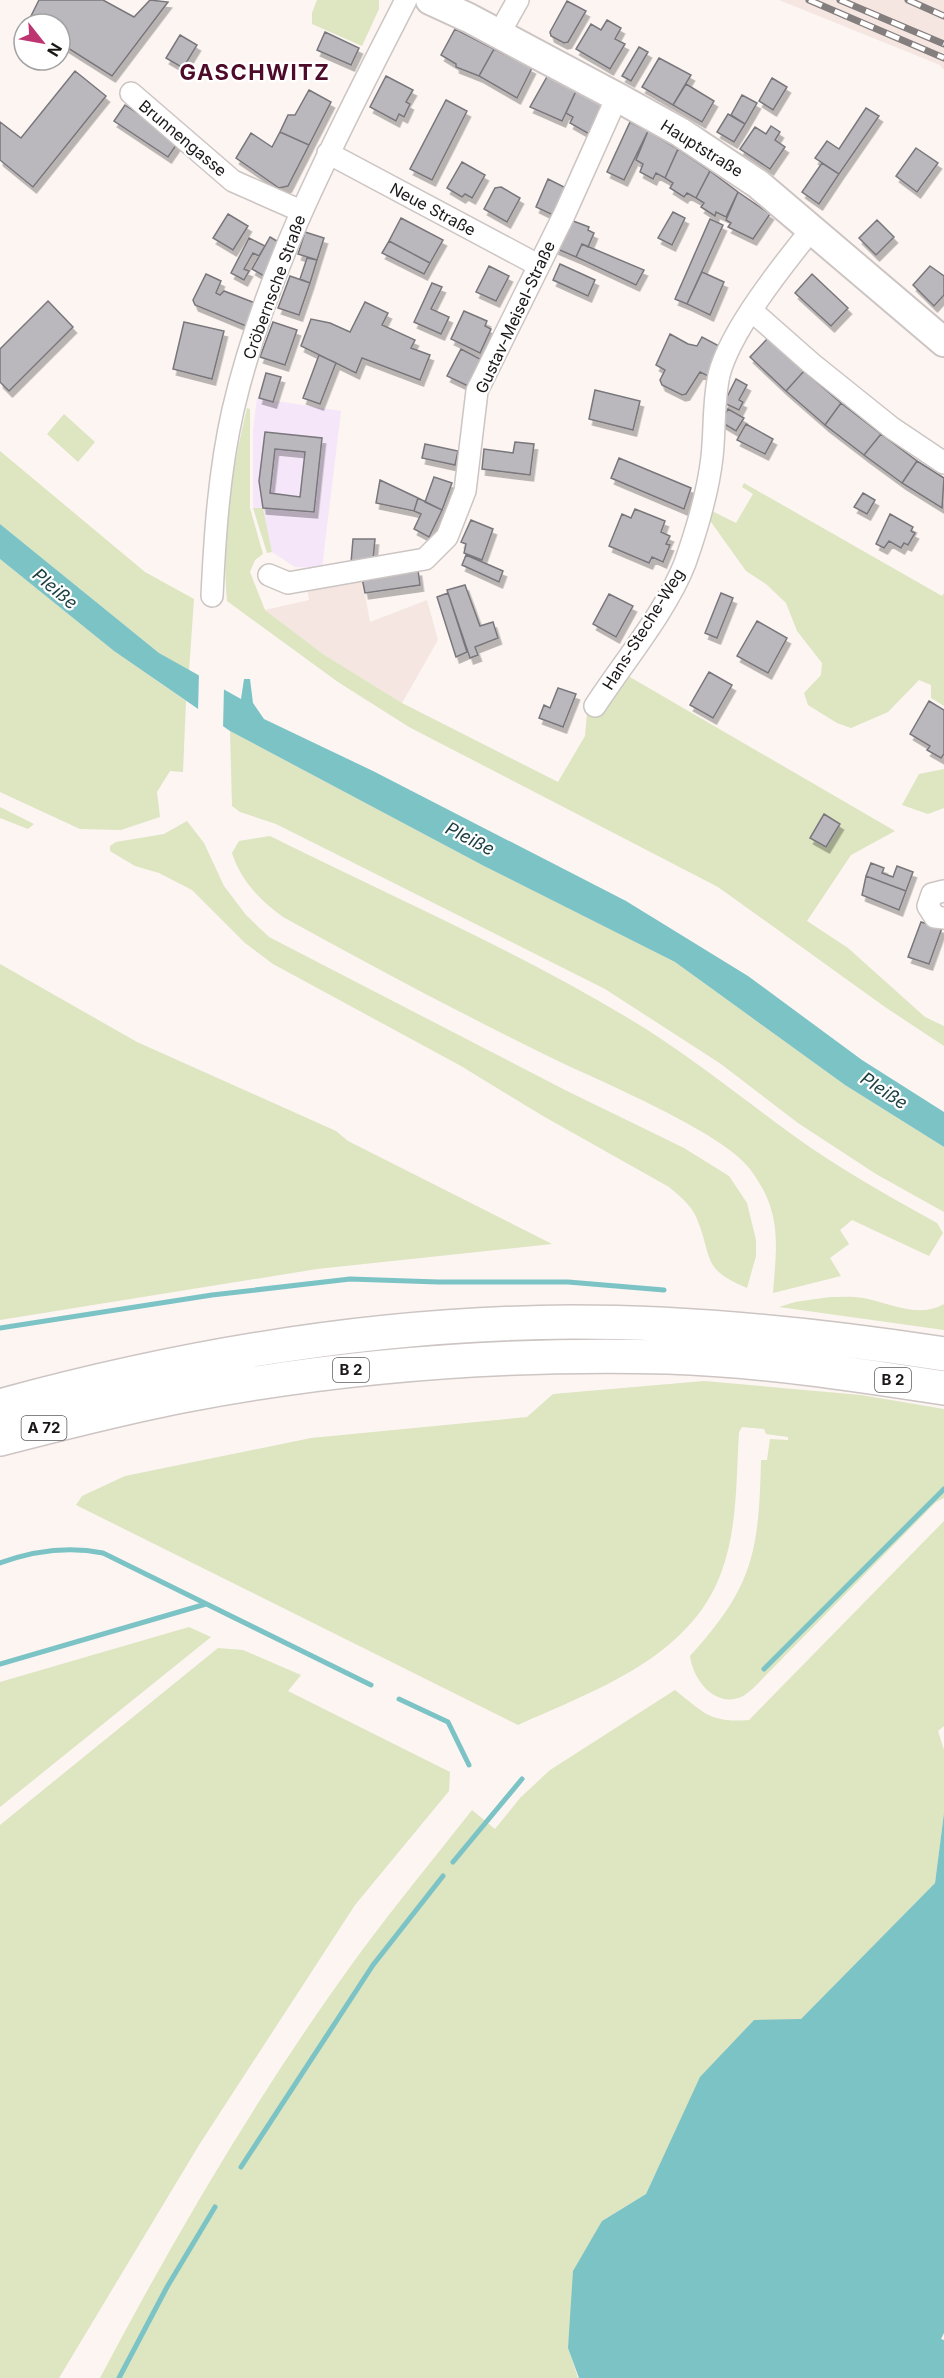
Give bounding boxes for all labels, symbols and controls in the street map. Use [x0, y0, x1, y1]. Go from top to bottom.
north arrow [12, 12, 72, 72]
text: N [43, 39, 67, 60]
district label: GASCHWITZ [180, 59, 330, 85]
street label: Brunnengasse [135, 95, 231, 181]
street label: Hauptstraße [657, 115, 747, 181]
street label: Neue Straße [387, 178, 479, 240]
street label: Cröbernsche Straße [239, 212, 309, 362]
street label: Gustav-Meisel-Straße [471, 238, 559, 396]
water label: Pleiße [29, 564, 82, 613]
street label: Hans-Steche-Weg [598, 565, 688, 693]
water label: Pleiße [442, 817, 498, 860]
water label: Pleiße [857, 1068, 912, 1114]
road number: B 2 [333, 1358, 369, 1382]
road number: B 2 [875, 1368, 911, 1392]
road number: A 72 [22, 1416, 66, 1440]

